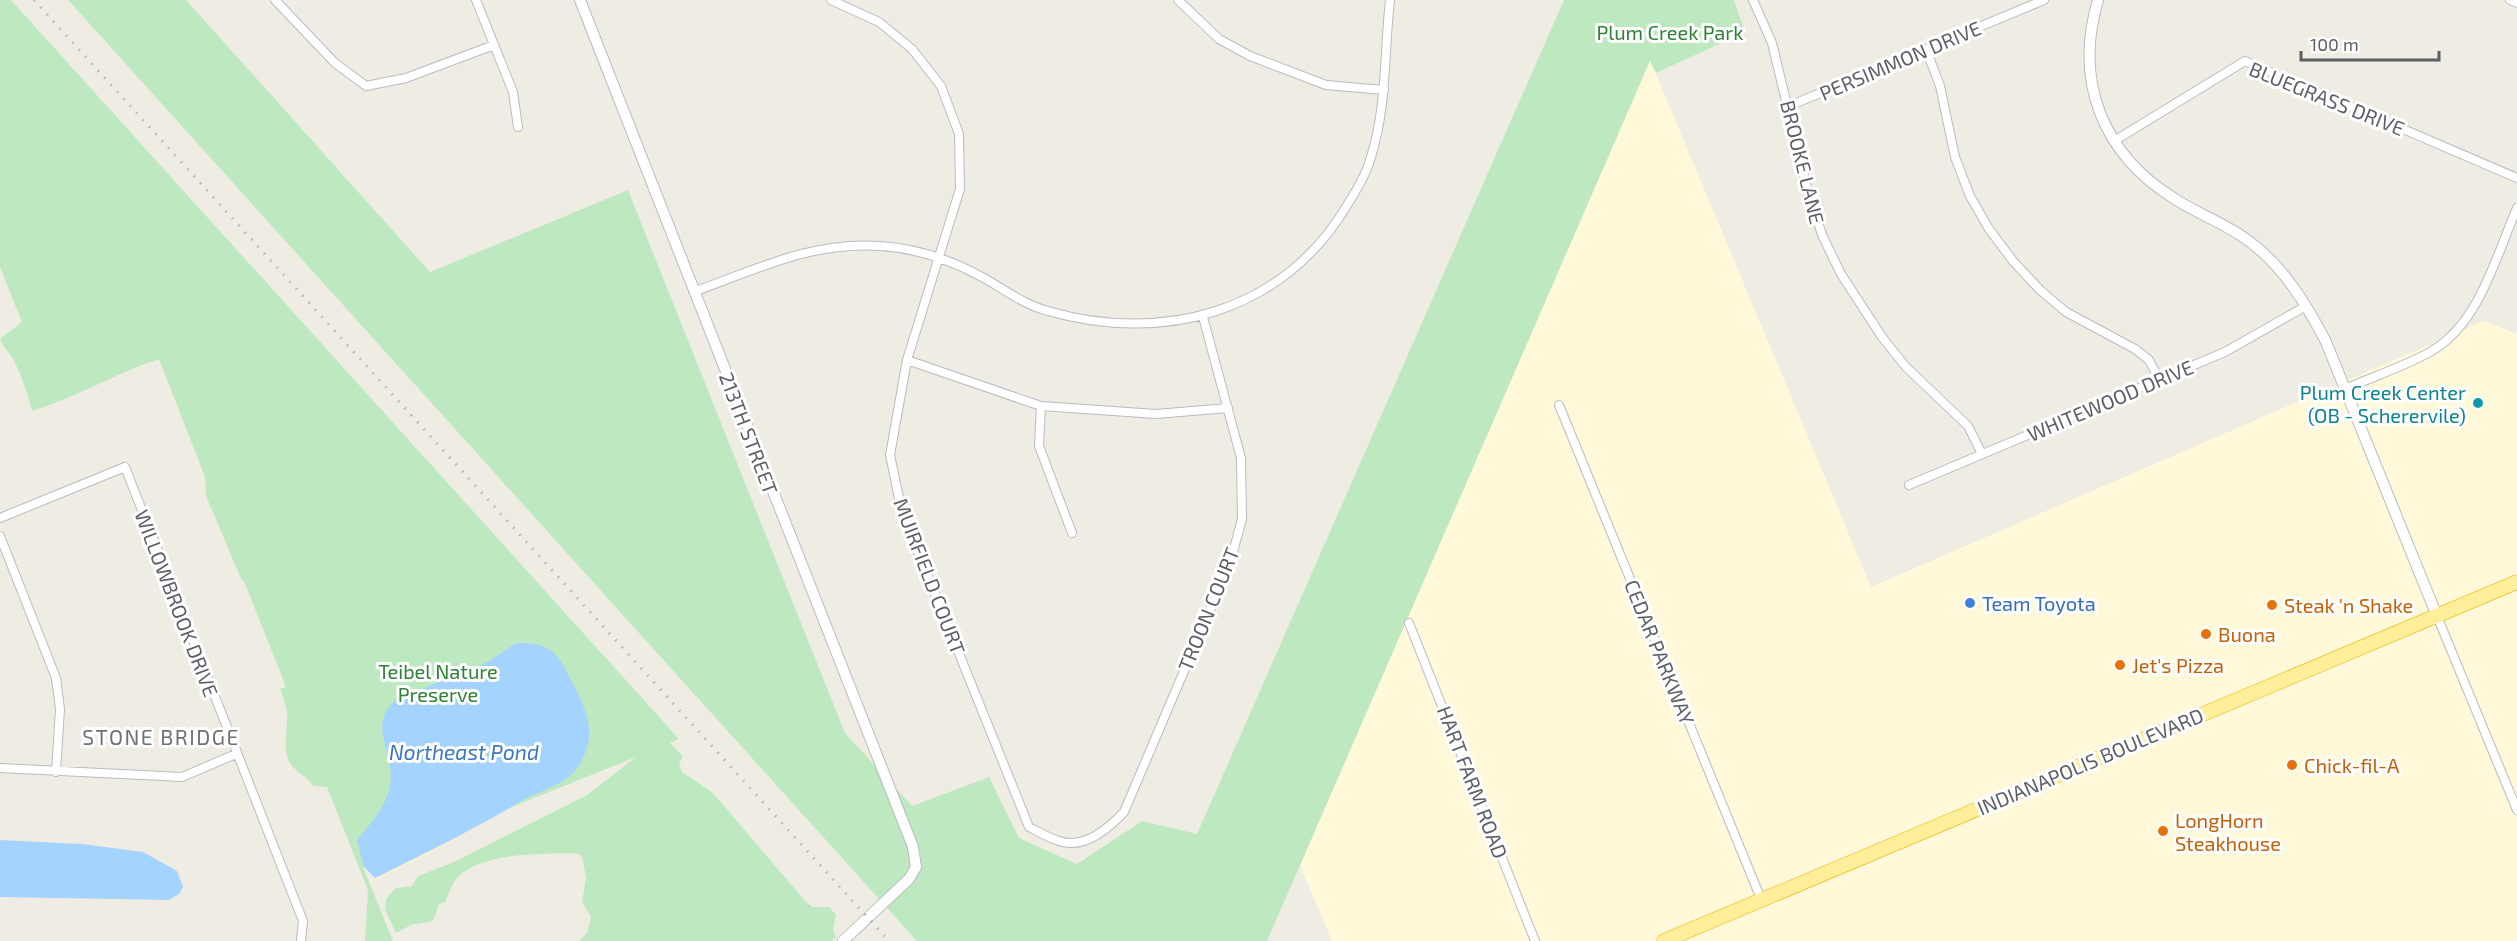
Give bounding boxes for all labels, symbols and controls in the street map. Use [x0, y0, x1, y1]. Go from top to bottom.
street label: PERSIMMON DRIVE [1816, 15, 1984, 105]
park label: Plum Creek Park [1596, 20, 1744, 44]
scale bar [2301, 24, 2439, 62]
text: 100 m [2310, 33, 2359, 55]
street label: BLUEGRASS DRIVE [2246, 56, 2408, 140]
street label: BROOKE LANE [1776, 98, 1830, 226]
street label: WHITEWOOD DRIVE [2023, 354, 2197, 446]
street label: 213TH STREET [715, 368, 783, 498]
place label: Plum Creek Center (OB - Scherervile) [2300, 380, 2466, 427]
marker: Plum Creek Center (OB - Scherervile) [2471, 396, 2485, 410]
street label: MUIRFIELD COURT [889, 495, 971, 658]
street label: WILLOWBROOK DRIVE [130, 506, 224, 700]
street label: TROON COURT [1172, 543, 1244, 674]
street label: CEDAR PARKWAY [1620, 576, 1700, 728]
place label: Team Toyota [1982, 591, 2096, 615]
place label: Steak 'n Shake [2284, 593, 2413, 617]
marker: Team Toyota [1963, 596, 1977, 610]
marker: Steak 'n Shake [2265, 598, 2279, 612]
place label: Buona [2218, 622, 2276, 646]
marker: Buona [2199, 627, 2213, 641]
place label: Jet's Pizza [2132, 653, 2224, 677]
marker: Jet's Pizza [2113, 658, 2127, 672]
park label: Teibel Nature Preserve [378, 659, 498, 706]
street label: HART FARM ROAD [1433, 702, 1513, 862]
street label: INDIANAPOLIS BOULEVARD [1973, 702, 2207, 820]
district label: STONE BRIDGE [82, 724, 240, 749]
water label: Northeast Pond [389, 739, 539, 764]
place label: Chick-fil-A [2304, 753, 2400, 777]
marker: Chick-fil-A [2285, 758, 2299, 772]
place label: LongHorn Steakhouse [2175, 808, 2281, 855]
marker: LongHorn Steakhouse [2156, 824, 2170, 838]

